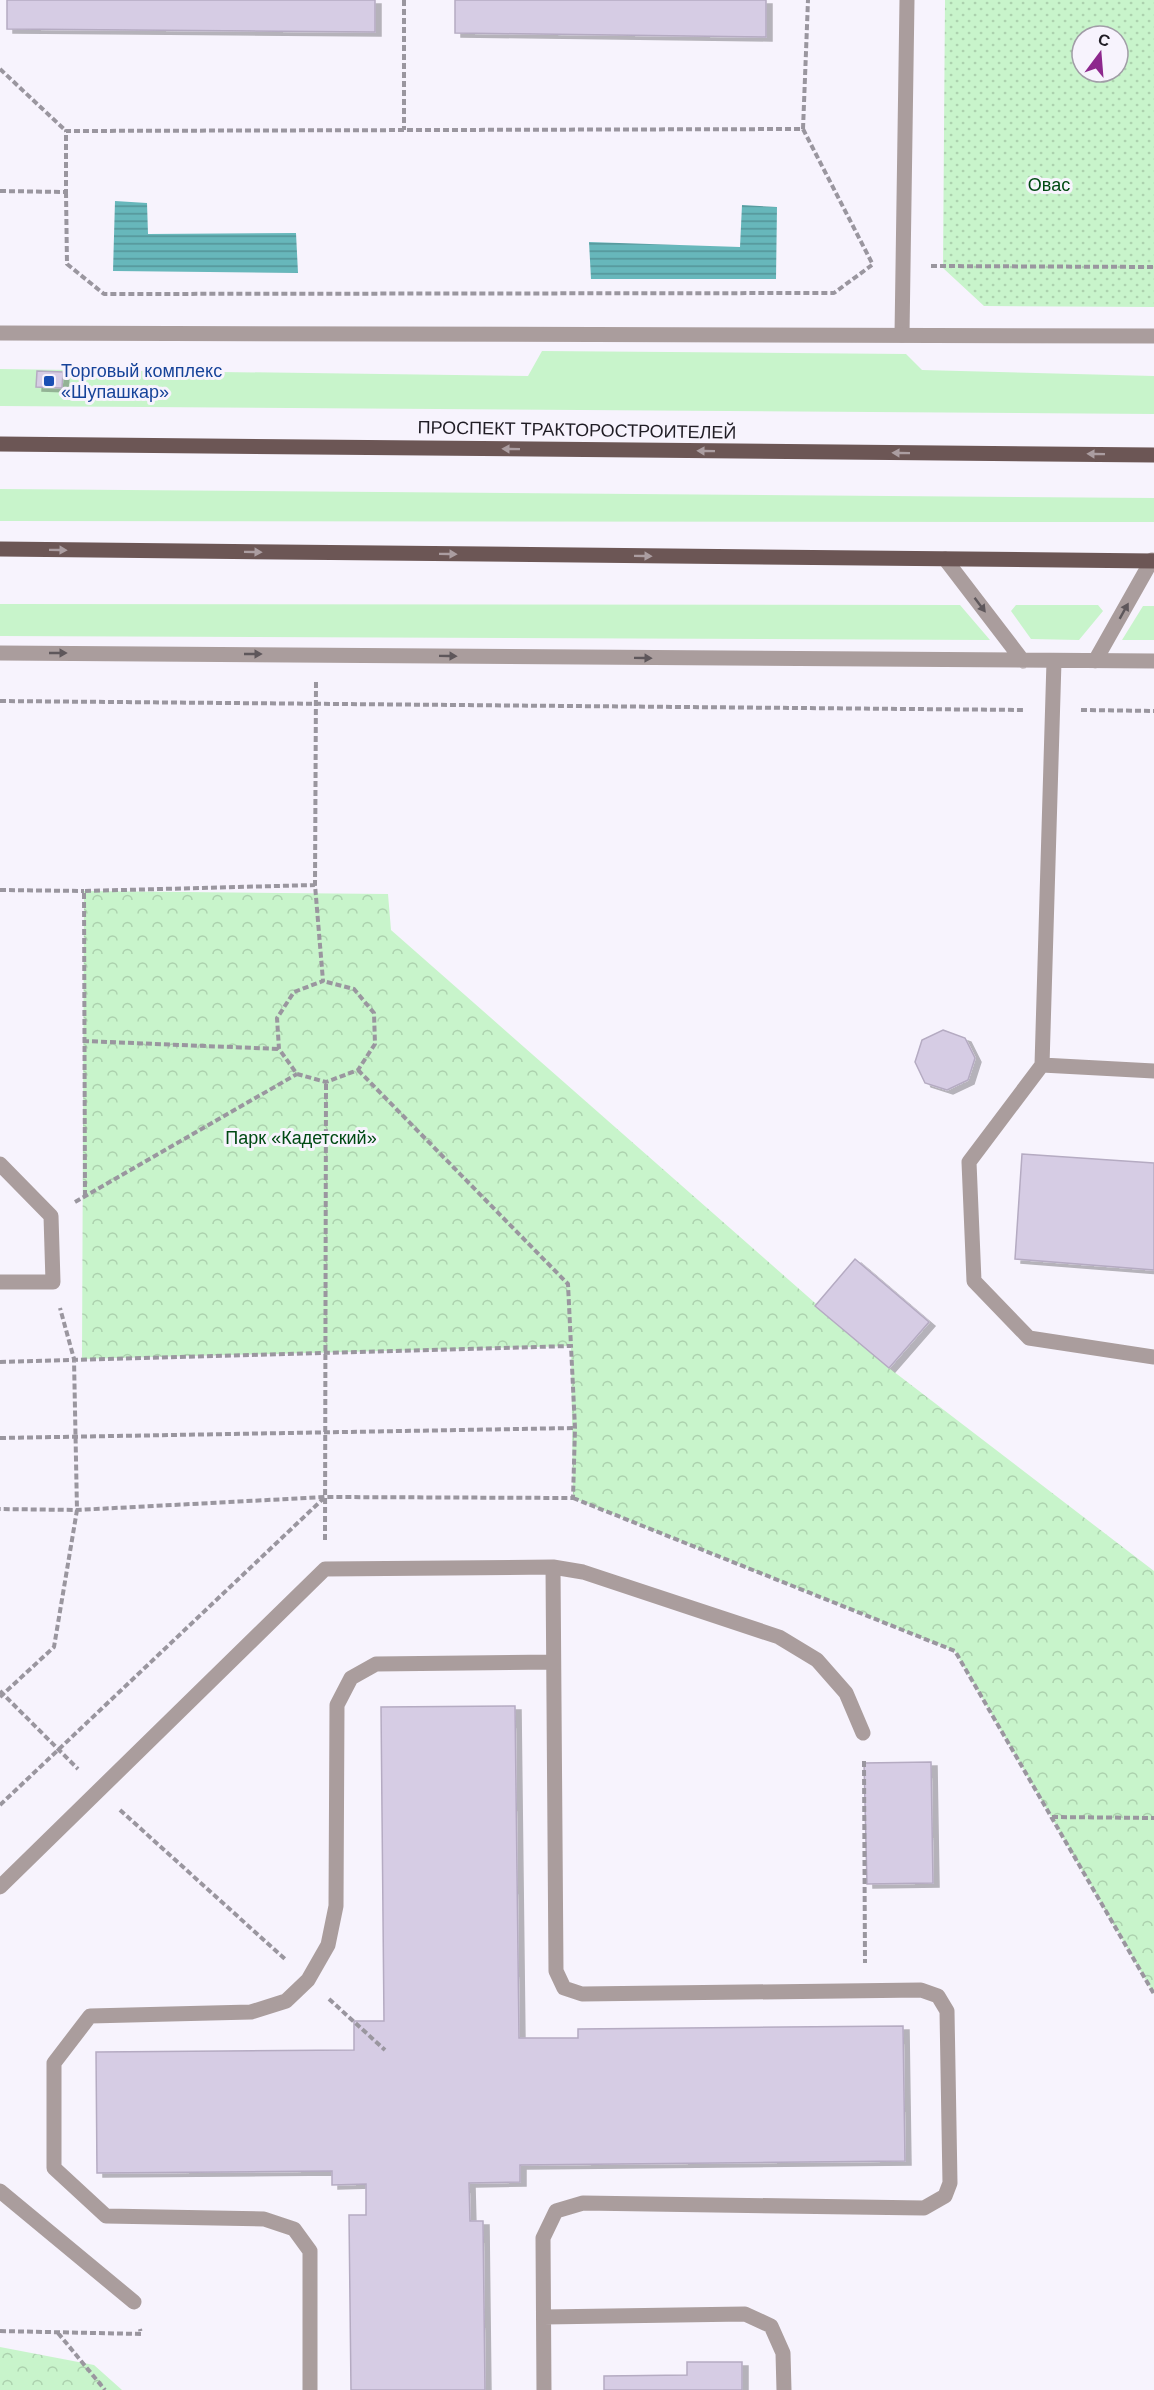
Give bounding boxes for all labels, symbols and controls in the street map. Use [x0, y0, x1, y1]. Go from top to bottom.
north arrow [1070, 24, 1130, 84]
text: С [1096, 30, 1112, 50]
park label: Овас [1028, 175, 1070, 195]
place label: Торговый комплекс «Шупашкар» [61, 361, 222, 402]
marker: Торговый комплекс «Шупашкар» [42, 374, 56, 388]
street label: ПРОСПЕКТ ТРАКТОРОСТРОИТЕЛЕЙ [417, 416, 737, 443]
one-way arrow [501, 444, 520, 454]
one-way arrow [696, 446, 715, 455]
one-way arrow [891, 448, 910, 457]
one-way arrow [1086, 450, 1105, 459]
one-way arrow [49, 545, 68, 555]
one-way arrow [244, 547, 263, 557]
one-way arrow [439, 549, 458, 559]
one-way arrow [634, 551, 653, 560]
one-way arrow [974, 598, 986, 613]
one-way arrow [1118, 603, 1129, 619]
one-way arrow [49, 648, 68, 658]
one-way arrow [244, 649, 263, 659]
one-way arrow [439, 651, 458, 661]
one-way arrow [634, 653, 653, 663]
park label: Парк «Кадетский» [225, 1128, 377, 1148]

